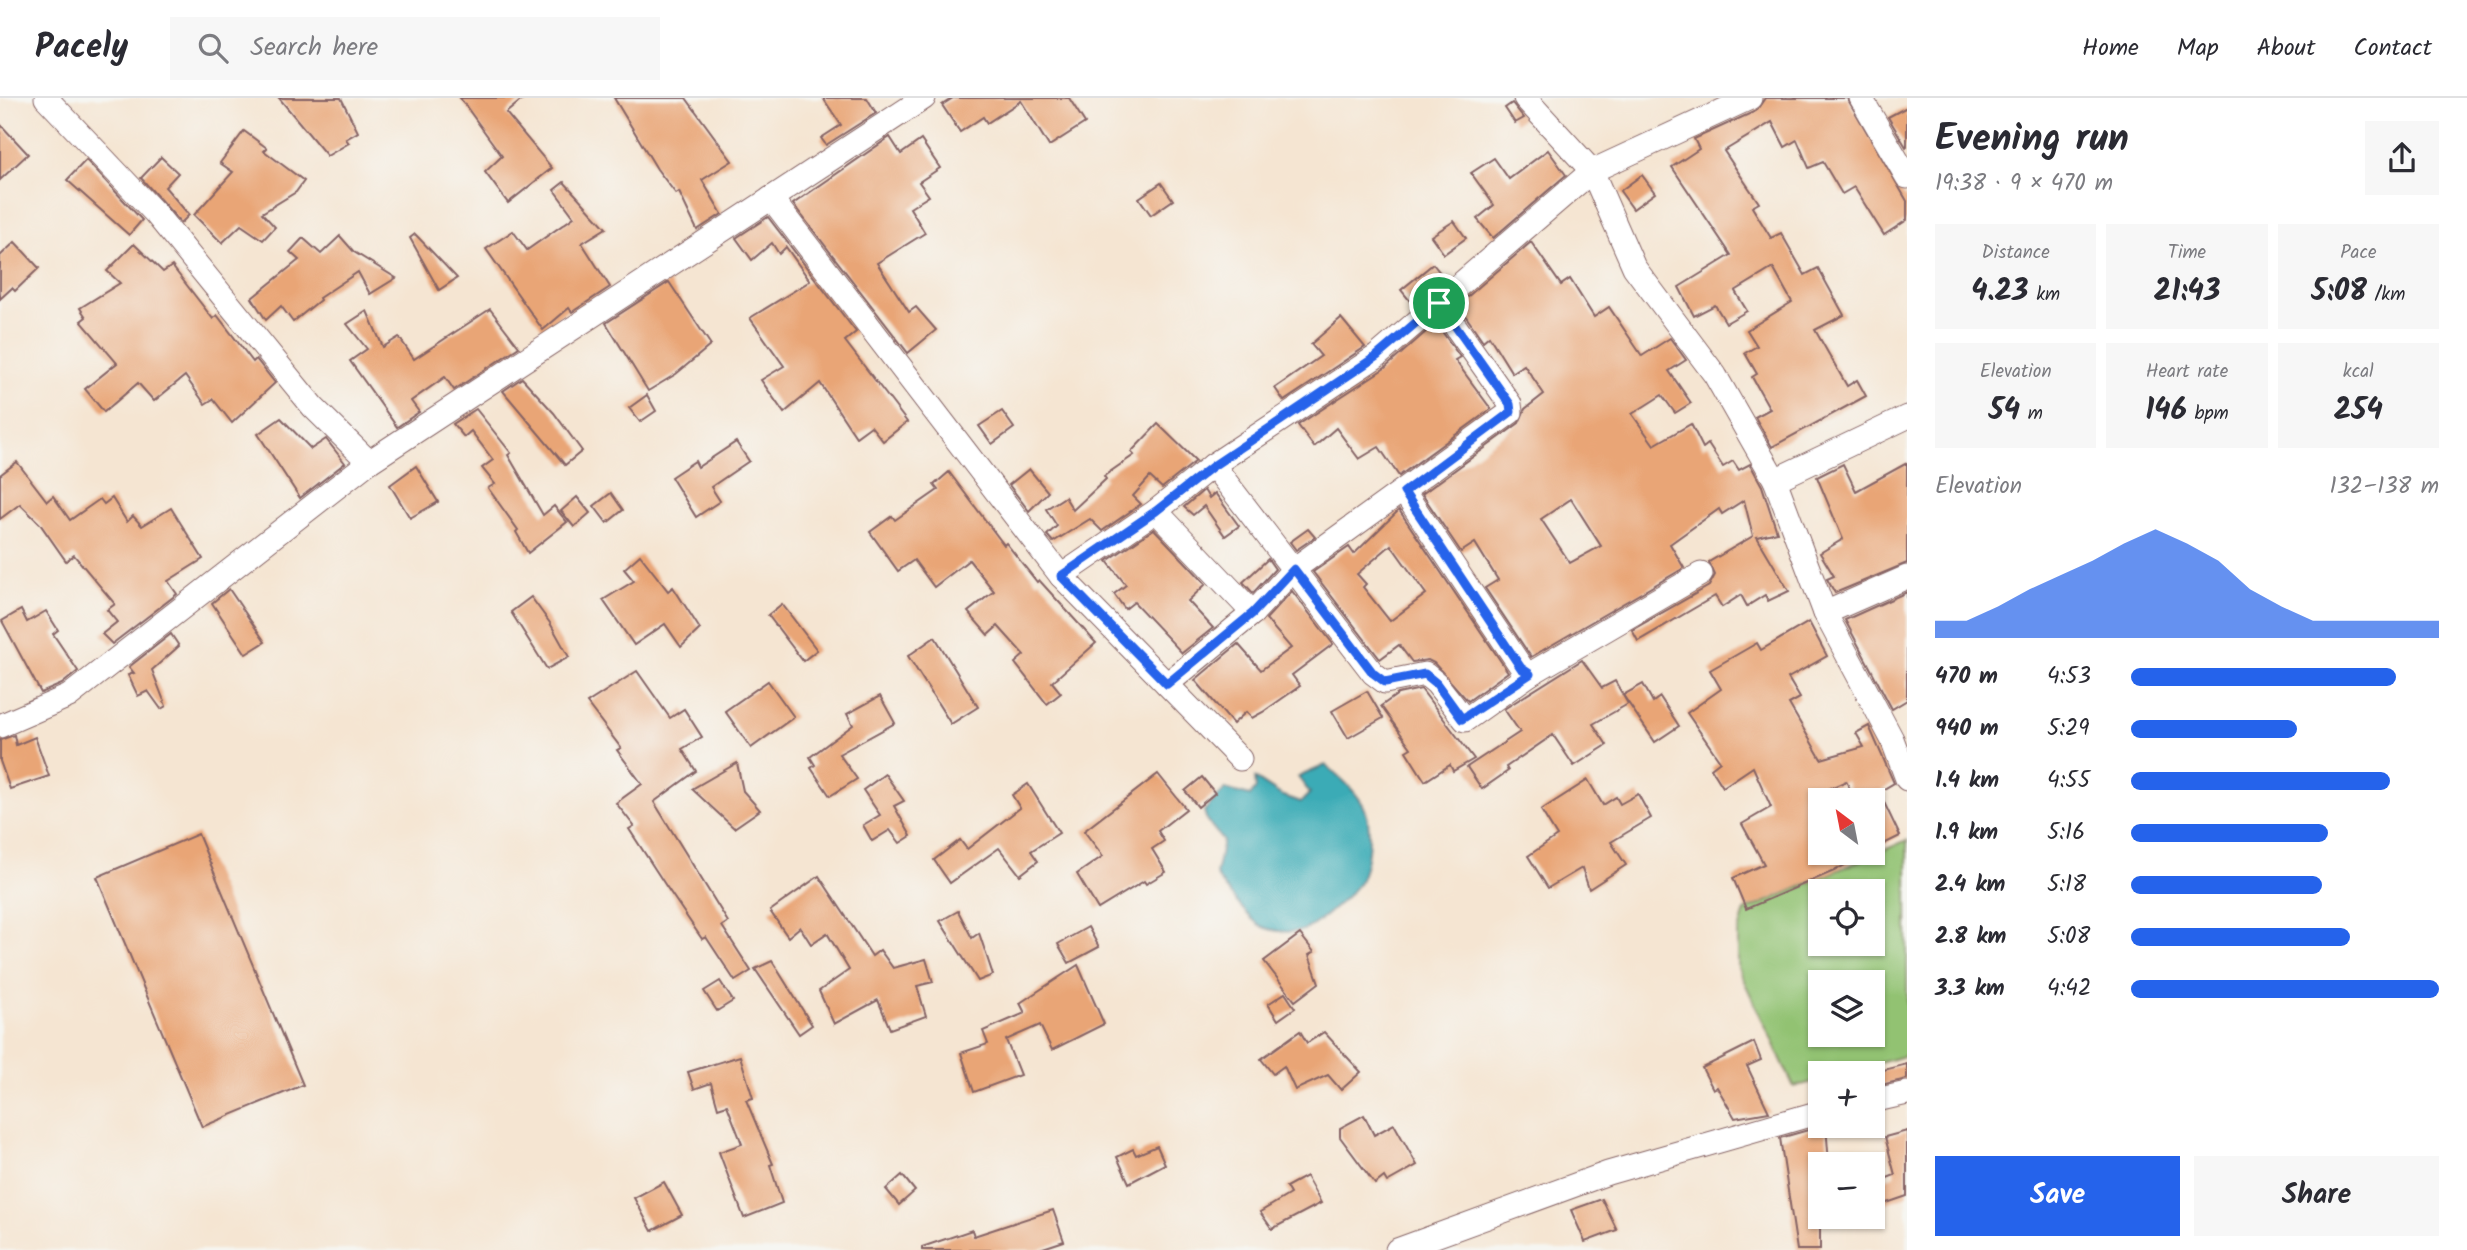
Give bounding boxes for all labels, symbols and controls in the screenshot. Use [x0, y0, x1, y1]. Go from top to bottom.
search box [170, 17, 660, 80]
text: Pacely [35, 22, 128, 75]
text: Search here [250, 27, 378, 69]
icon: search [194, 29, 232, 67]
text: Home [2082, 29, 2139, 68]
text: Map [2177, 29, 2219, 68]
text: About [2257, 29, 2315, 68]
text: Contact [2353, 29, 2432, 68]
text: Evening run [1935, 110, 2129, 170]
button: share [2365, 121, 2439, 195]
text: 19:38 · 9 × 470 m [1935, 166, 2113, 202]
text: Distance [1982, 238, 2050, 268]
text: Time [2168, 238, 2206, 268]
text: Pace [2340, 238, 2376, 268]
text: 4.23 [1971, 268, 2029, 316]
text: 21:43 [2154, 268, 2220, 316]
text: 5:08 [2311, 268, 2367, 316]
pin [1409, 273, 1469, 333]
text: km [2029, 280, 2060, 310]
text: /km [2367, 280, 2405, 310]
icon: arrive [1420, 284, 1458, 322]
text: Elevation [1980, 357, 2052, 387]
text: Heart rate [2146, 357, 2228, 387]
text: kcal [2343, 357, 2374, 387]
text: 54 [1989, 387, 2020, 435]
text: 146 [2145, 387, 2187, 435]
text: 254 [2334, 387, 2383, 435]
text: m [2020, 399, 2043, 429]
text: bpm [2187, 399, 2229, 429]
text: Elevation [1935, 469, 2022, 505]
text: 132–138 m [2330, 469, 2439, 505]
text: 470 m [1935, 659, 1998, 695]
text: 4:53 [2047, 659, 2091, 695]
text: 940 m [1935, 711, 1999, 747]
text: 5:29 [2047, 711, 2090, 747]
text: 1.4 km [1935, 763, 1999, 799]
text: 4:55 [2047, 763, 2090, 799]
north arrow [1808, 788, 1885, 864]
map controls [1808, 788, 1885, 1229]
text: 1.9 km [1935, 815, 1998, 851]
text: 5:16 [2047, 815, 2085, 851]
text: 2.4 km [1935, 867, 2005, 903]
text: 5:18 [2047, 867, 2086, 903]
button: locate [1808, 879, 1885, 956]
text: 2.8 km [1935, 919, 2006, 955]
text: 5:08 [2047, 919, 2090, 955]
button: layers [1808, 970, 1885, 1047]
text: 3.3 km [1935, 971, 2005, 1007]
text: 4:42 [2047, 971, 2091, 1007]
button: + [1808, 1061, 1885, 1138]
button: − [1808, 1152, 1885, 1229]
button: Save [1935, 1156, 2180, 1236]
button: Share [2194, 1156, 2439, 1236]

